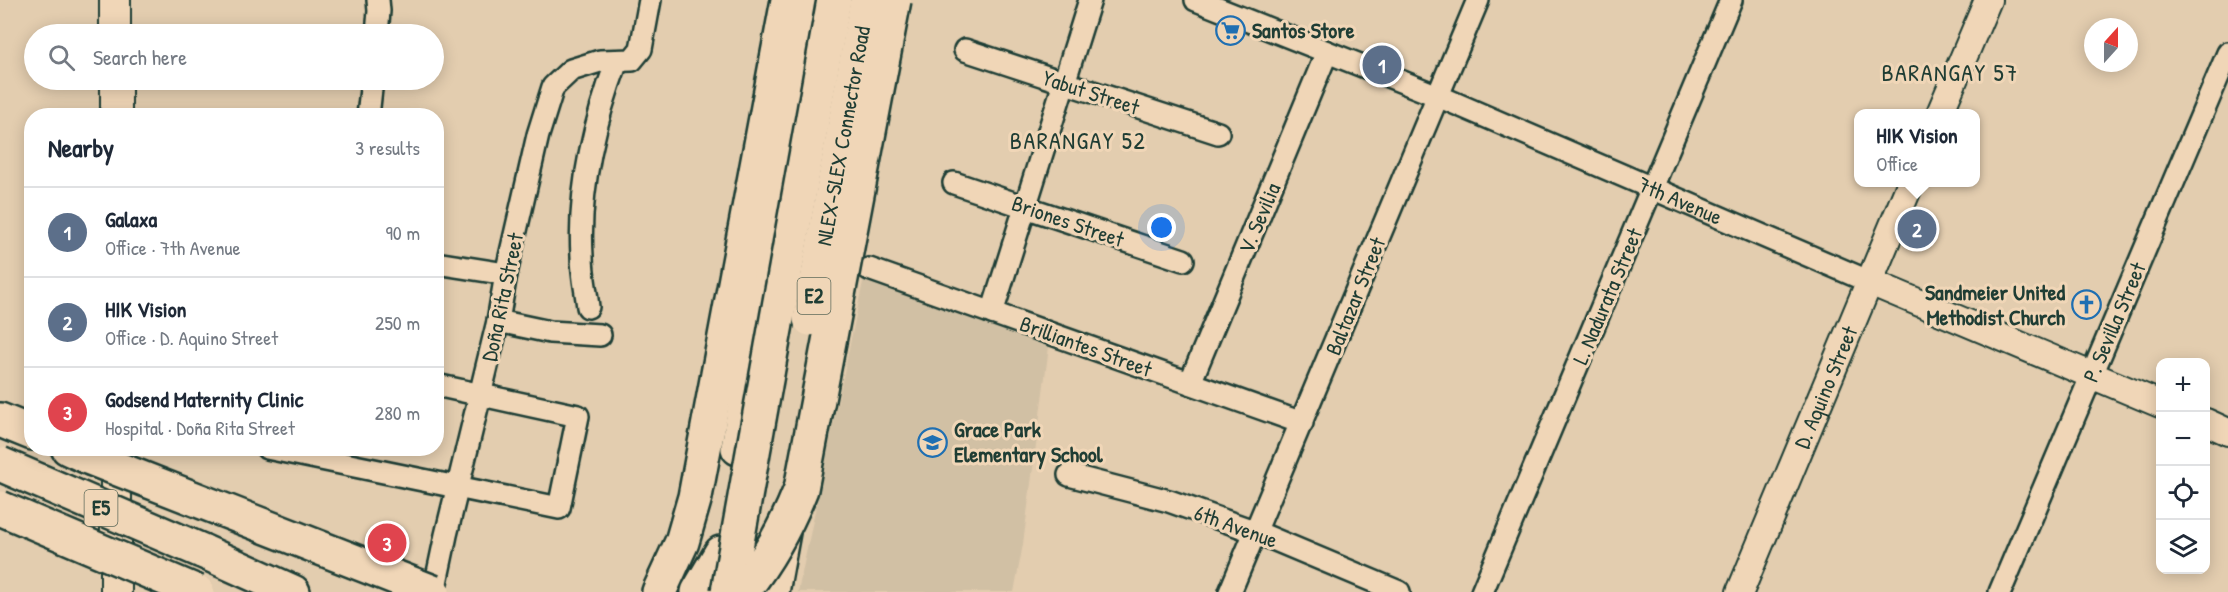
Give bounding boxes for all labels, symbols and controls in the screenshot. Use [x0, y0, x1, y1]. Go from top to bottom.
supermarket icon: Santos Store [1215, 14, 1247, 46]
place label: Santos Store [1252, 15, 1355, 45]
north arrow [2084, 18, 2138, 72]
street label: NLEX-SLEX Connector Road [808, 23, 877, 248]
search box [24, 24, 444, 90]
icon: search [45, 41, 78, 74]
text: Search here [93, 42, 187, 72]
pin: 1 [1362, 42, 1402, 88]
district label: BARANGAY 57 [1881, 56, 2019, 88]
street label: Yabut Street [1039, 62, 1144, 122]
popup [1854, 109, 1980, 187]
text: HIK Vision [1876, 120, 1958, 150]
district label: BARANGAY 52 [1010, 124, 1146, 156]
text: Nearby [48, 130, 114, 165]
text: 3 results [355, 134, 420, 161]
text: Office [1876, 150, 1918, 177]
street label: 7th Avenue [1634, 169, 1727, 232]
street label: V. Sevilia [1231, 178, 1287, 258]
street label: Briones Street [1008, 188, 1129, 254]
text: Galaxa [105, 204, 157, 234]
pin: 2 [1898, 206, 1936, 252]
your location [1147, 213, 1176, 242]
text: 1 [64, 219, 71, 246]
text: 90 m [386, 219, 420, 246]
street label: L. Nadurata Street [1565, 223, 1649, 369]
street label: Doña Rita Street [474, 230, 530, 364]
street label: Baltazar Street [1318, 232, 1392, 359]
text: Office · 7th Avenue [105, 234, 241, 261]
street label: P. Sevilla Street [2075, 257, 2153, 386]
place label: Sandmeier United Methodist Church [1925, 277, 2066, 332]
road number: E2 [798, 278, 830, 314]
church icon: Sandmeier United Methodist Church [2070, 289, 2102, 321]
text: HIK Vision [105, 294, 187, 324]
street label: Brilliantes Street [1016, 308, 1157, 384]
text: 2 [63, 309, 72, 336]
text: 250 m [375, 309, 420, 336]
street label: D. Aquino Street [1787, 321, 1865, 453]
text: Office · D. Aquino Street [105, 324, 278, 351]
map controls [2156, 358, 2210, 574]
button: + [2156, 358, 2210, 412]
text: Godsend Maternity Clinic [105, 384, 303, 414]
text: 3 [63, 399, 72, 426]
text: 280 m [375, 399, 420, 426]
button: − [2156, 412, 2210, 466]
text: Hospital · Doña Rita Street [105, 414, 295, 441]
place label: Grace Park Elementary School [954, 414, 1104, 470]
school or university icon: Grace Park Elementary School [917, 426, 949, 458]
button: locate [2156, 466, 2210, 520]
road number: E5 [84, 490, 118, 526]
street label: 6th Avenue [1190, 497, 1282, 555]
pin: 3 [368, 520, 406, 566]
button: layers [2156, 520, 2210, 574]

